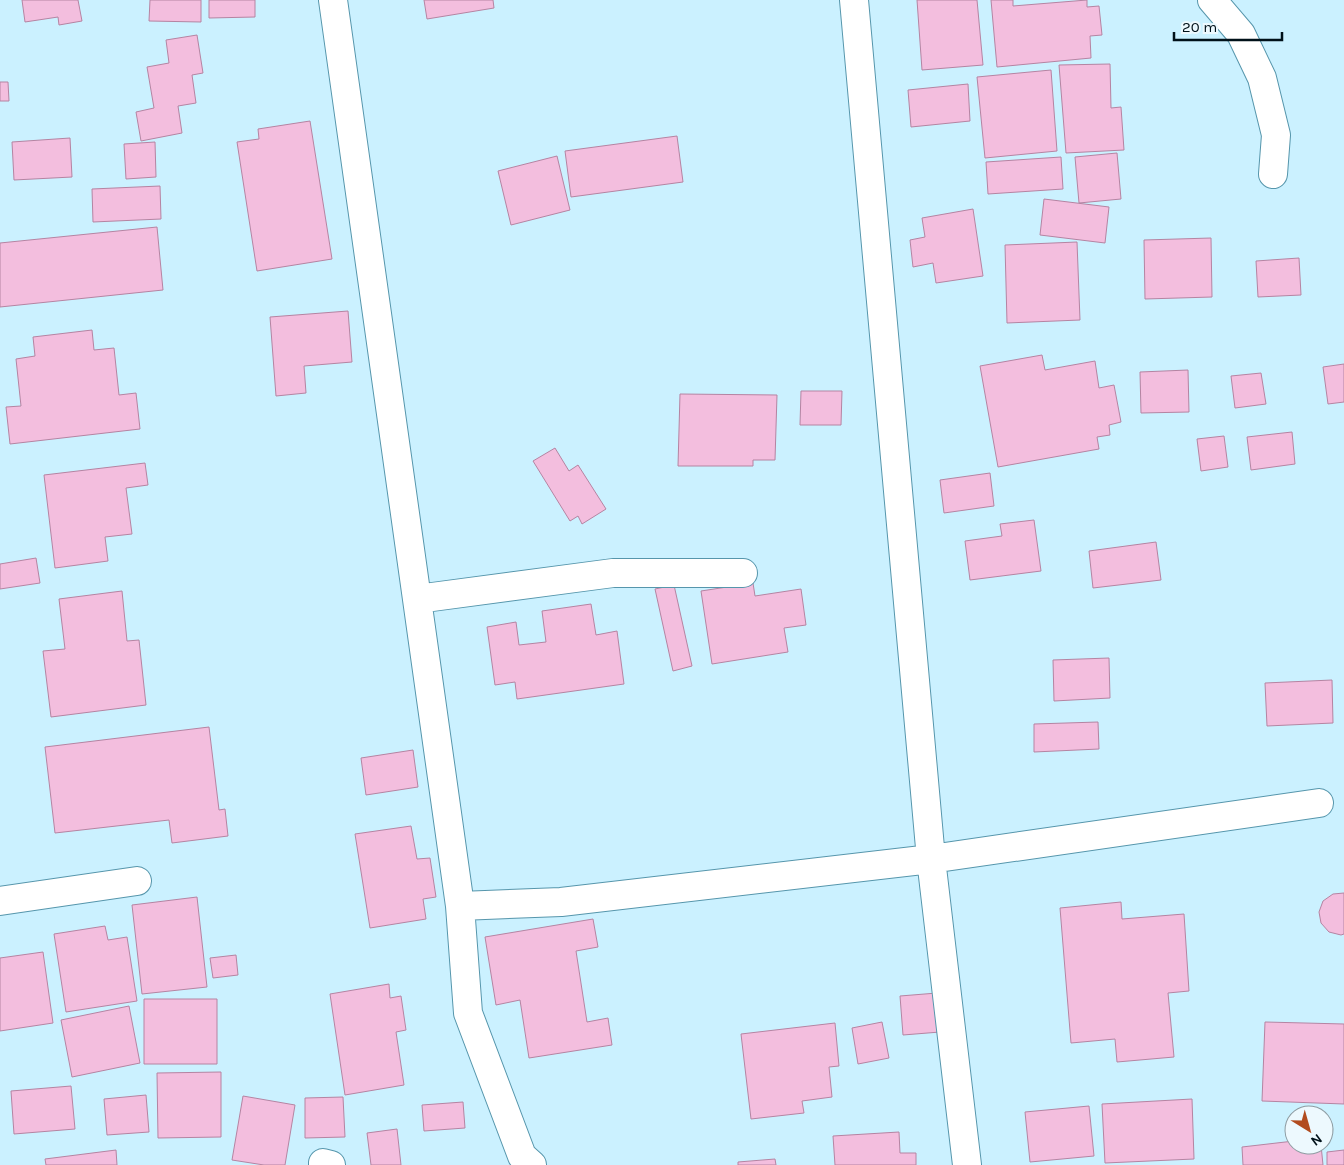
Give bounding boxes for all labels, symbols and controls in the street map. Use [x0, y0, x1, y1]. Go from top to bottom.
scale bar [1174, 10, 1282, 42]
text: 20 m [1182, 18, 1217, 36]
north arrow [1284, 1105, 1334, 1155]
text: N [1307, 1130, 1326, 1150]

